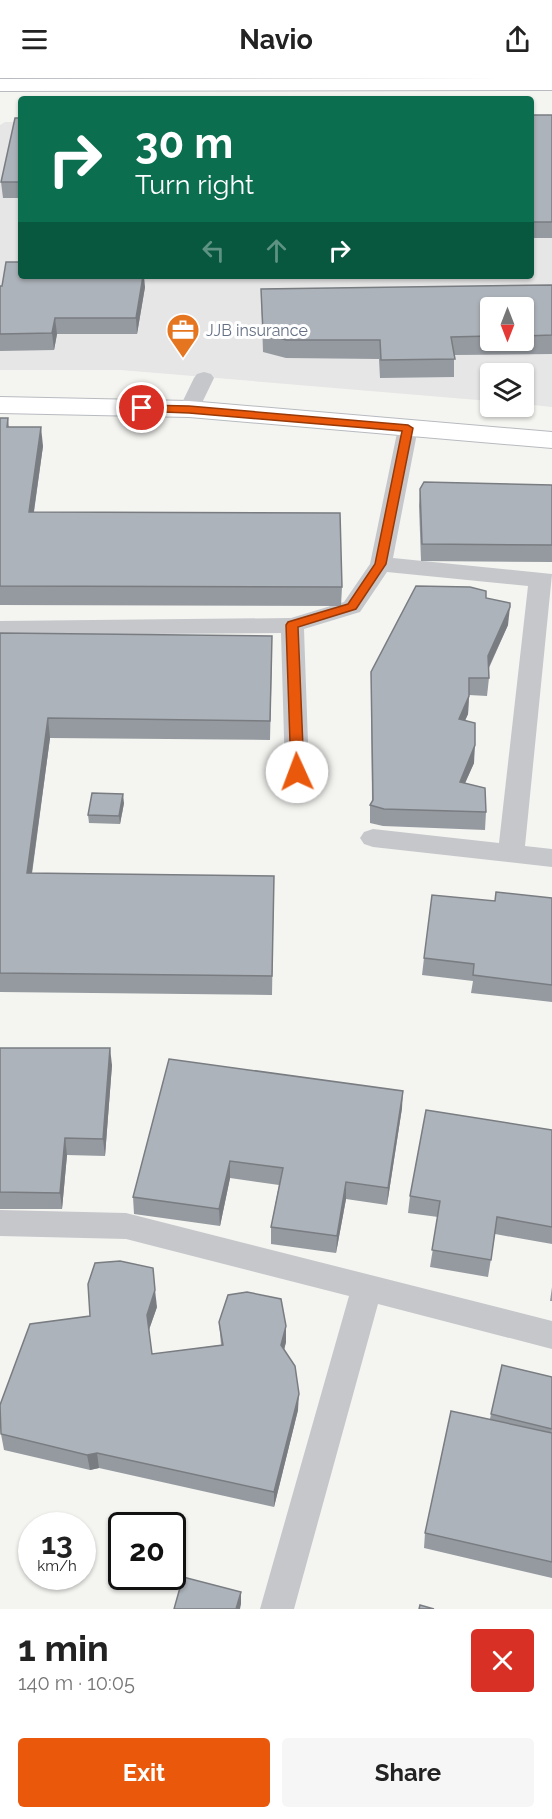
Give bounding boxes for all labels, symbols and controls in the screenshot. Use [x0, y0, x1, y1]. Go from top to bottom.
icon: menu [18, 23, 51, 56]
icon: share [501, 23, 534, 56]
text: Navio [239, 24, 313, 55]
text: 30 m [135, 119, 233, 168]
icon: right [36, 120, 114, 198]
text: Turn right [135, 169, 254, 200]
icon: left [197, 234, 230, 267]
icon: ahead [260, 234, 293, 267]
icon: right [323, 234, 356, 267]
north arrow [480, 297, 534, 351]
map controls [480, 297, 534, 417]
office icon: JJB insurance [165, 312, 201, 359]
place label: JJB insurance [206, 321, 308, 340]
button: layers [480, 363, 534, 417]
pin [116, 382, 167, 433]
icon: arrive [125, 391, 158, 424]
position arrow [265, 740, 329, 804]
speed limit sign: 20 [108, 1512, 186, 1590]
text: 13 [41, 1526, 73, 1561]
text: km/h [37, 1557, 77, 1575]
text: 1 min [18, 1627, 109, 1669]
button: close [471, 1629, 534, 1692]
text: 140 m · 10:05 [18, 1671, 135, 1695]
button: Exit [18, 1738, 270, 1807]
button: Share [282, 1738, 534, 1807]

